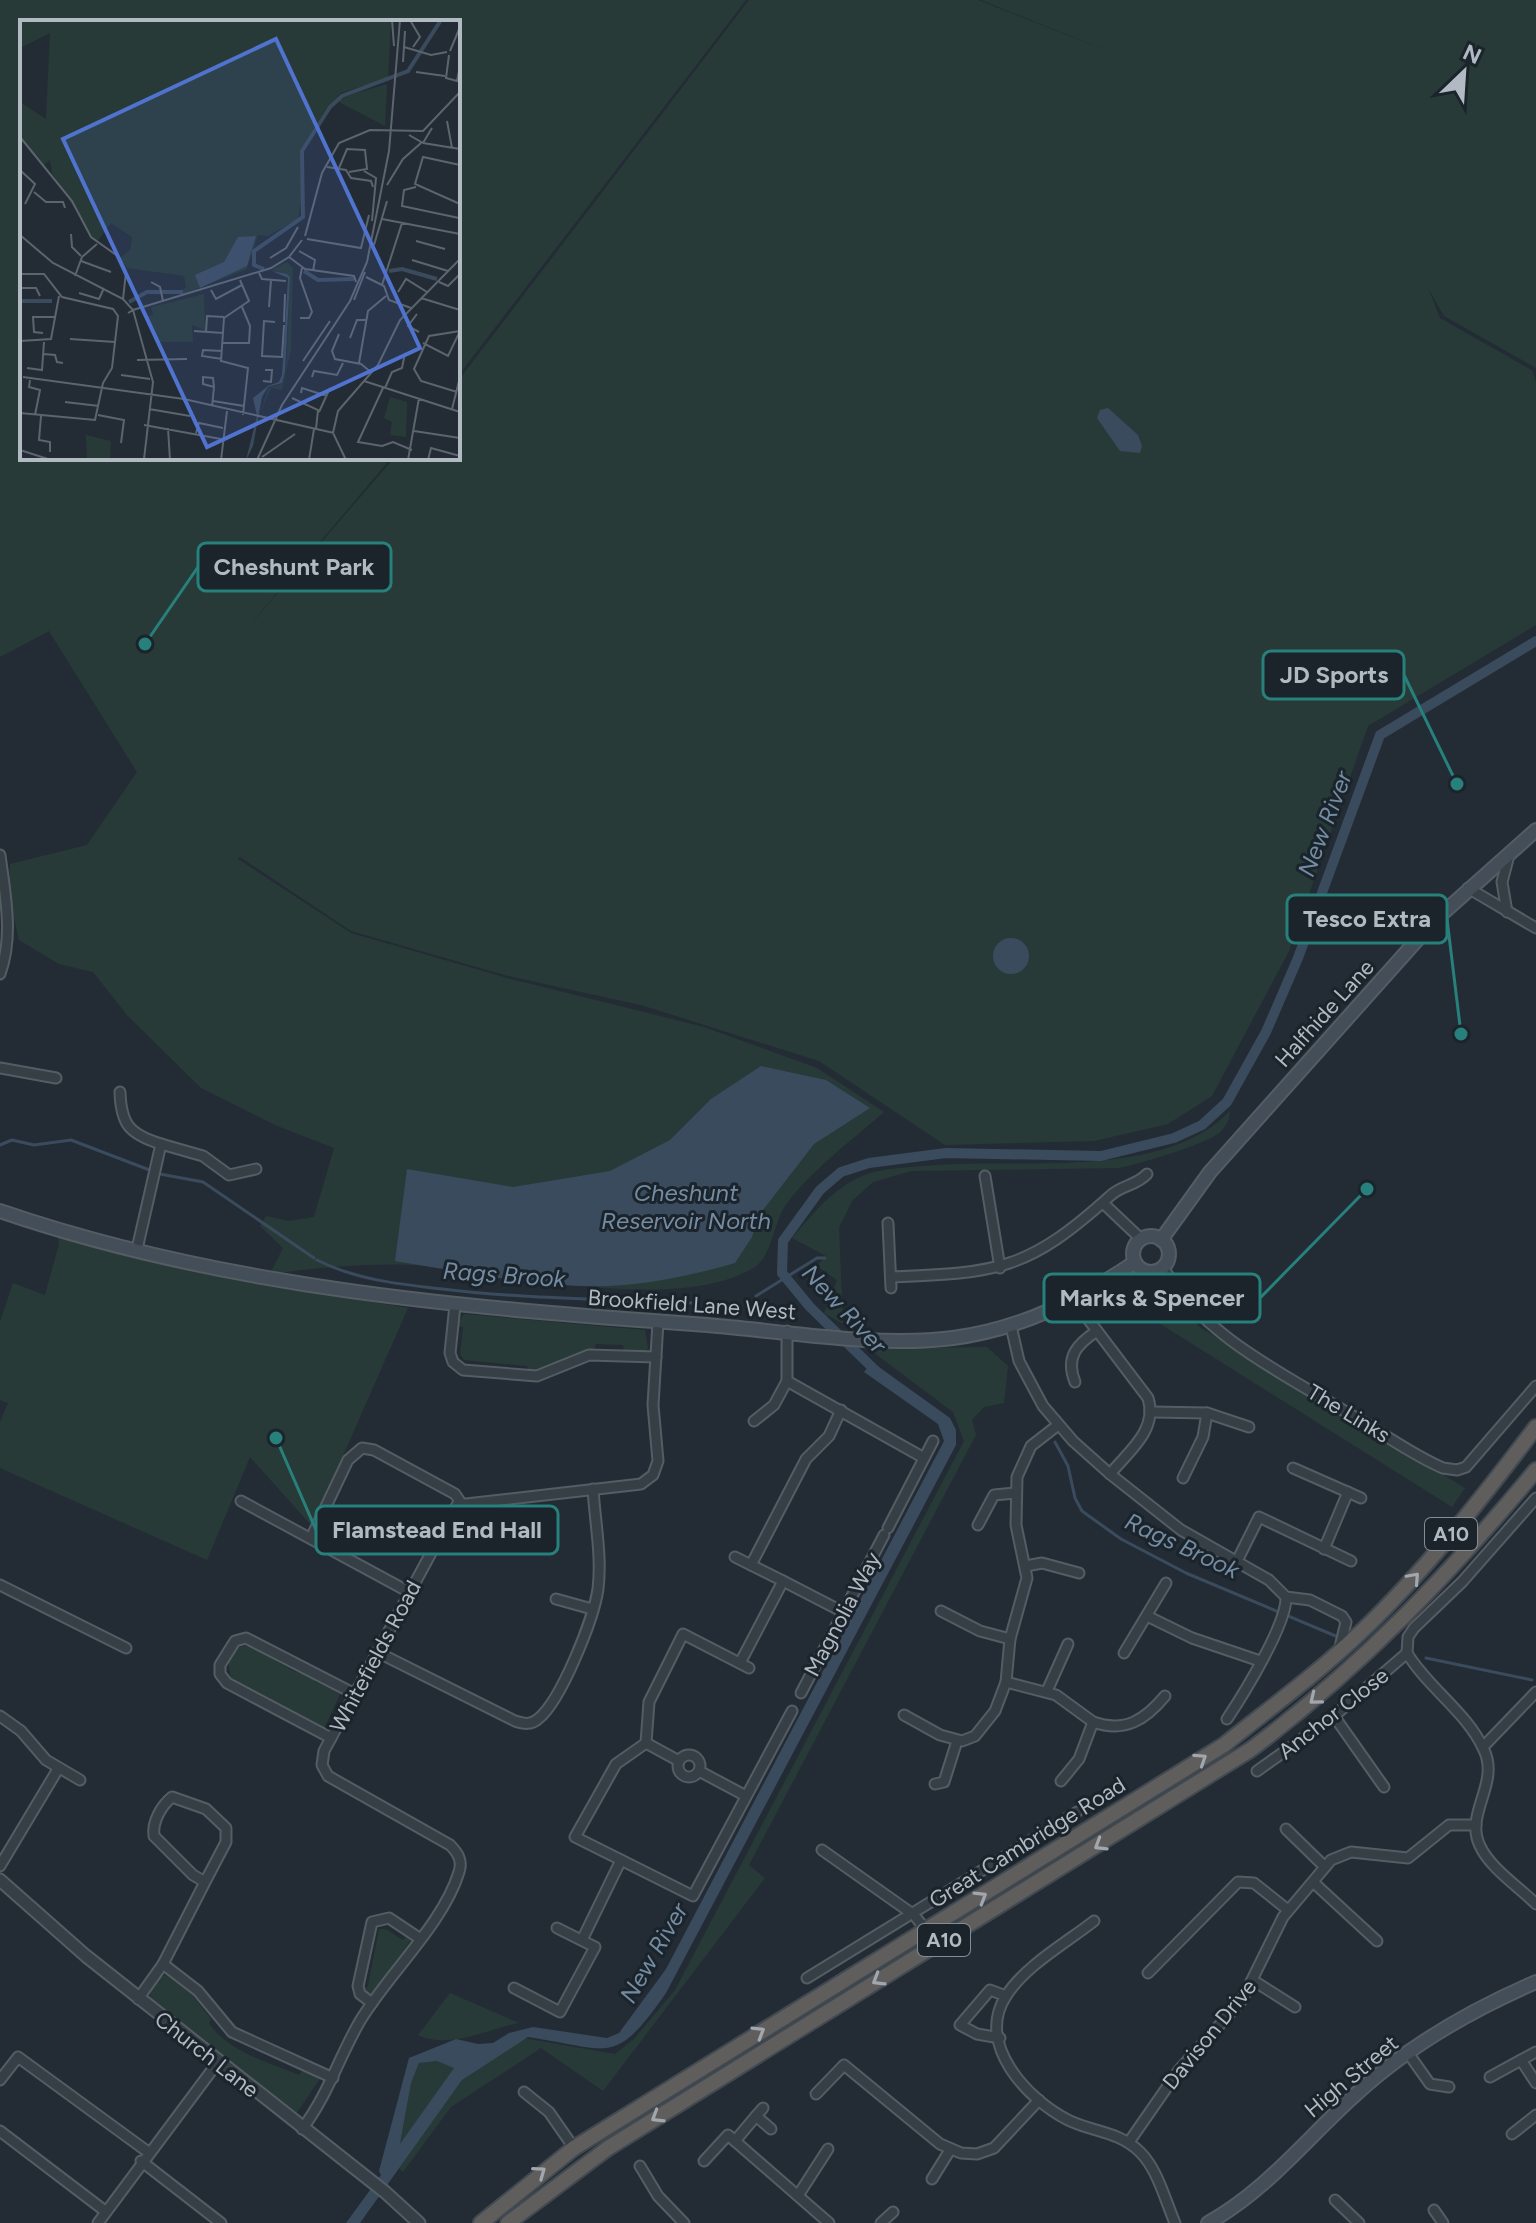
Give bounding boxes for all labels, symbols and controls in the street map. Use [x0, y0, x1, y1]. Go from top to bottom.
inset map [20, 20, 460, 460]
north arrow [1424, 32, 1504, 112]
text: N [1459, 38, 1486, 70]
callout: Cheshunt Park [198, 543, 391, 591]
text: Cheshunt Park [214, 552, 375, 581]
callout: JD Sports [1263, 651, 1404, 699]
text: JD Sports [1280, 660, 1388, 689]
water label: New River [1291, 766, 1358, 881]
callout: Tesco Extra [1287, 895, 1447, 943]
text: Tesco Extra [1303, 904, 1431, 933]
street label: Halfhide Lane [1269, 954, 1380, 1073]
water label: Cheshunt Reservoir North [601, 1178, 771, 1235]
water label: Rags Brook [442, 1256, 568, 1293]
water label: New River [796, 1258, 893, 1360]
callout: Marks & Spencer [1044, 1274, 1260, 1322]
text: Marks & Spencer [1060, 1283, 1244, 1312]
street label: Brookfield Lane West [587, 1284, 797, 1325]
street label: The Links [1303, 1378, 1395, 1449]
callout: Flamstead End Hall [316, 1506, 558, 1554]
water label: Rags Brook [1120, 1506, 1245, 1585]
text: Flamstead End Hall [332, 1515, 542, 1544]
road number: A10 [1425, 1518, 1477, 1550]
street label: Magnolia Way [798, 1547, 887, 1681]
one-way arrow [1404, 1572, 1418, 1587]
street label: Whitefields Road [324, 1576, 427, 1737]
street label: Anchor Close [1273, 1662, 1394, 1765]
one-way arrow [1310, 1689, 1324, 1704]
one-way arrow [1193, 1754, 1207, 1769]
street label: Great Cambridge Road [924, 1771, 1130, 1914]
one-way arrow [1094, 1836, 1109, 1851]
one-way arrow [972, 1891, 987, 1906]
water label: New River [613, 1897, 694, 2008]
road number: A10 [918, 1924, 970, 1956]
one-way arrow [872, 1970, 887, 1985]
street label: Davison Drive [1157, 1974, 1262, 2095]
street label: Church Lane [149, 2005, 264, 2103]
one-way arrow [750, 2027, 765, 2042]
street label: High Street [1299, 2029, 1404, 2123]
one-way arrow [651, 2108, 666, 2123]
one-way arrow [531, 2168, 546, 2182]

